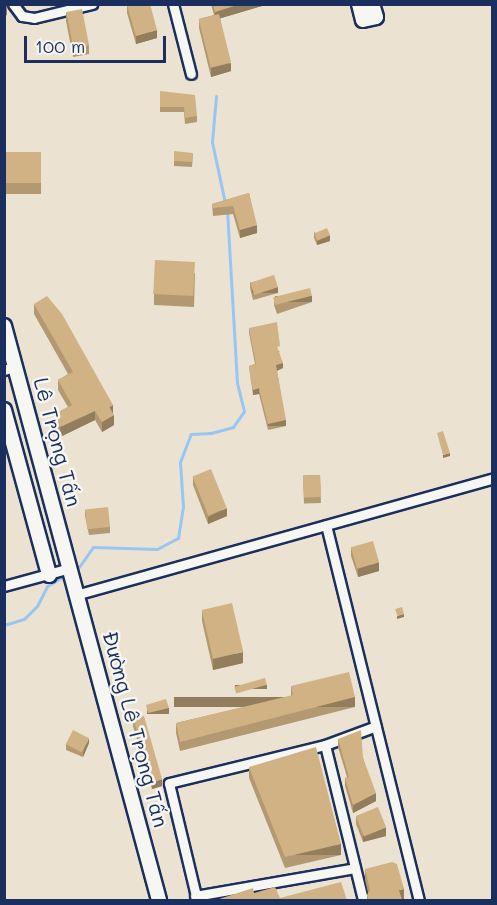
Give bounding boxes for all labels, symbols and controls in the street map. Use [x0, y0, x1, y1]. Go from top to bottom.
scale bar [27, 24, 170, 62]
text: 100 m [35, 34, 85, 58]
street label: Lê Trọng Tấn [29, 375, 87, 509]
street label: Đường Lê Trọng Tấn [98, 628, 174, 830]

